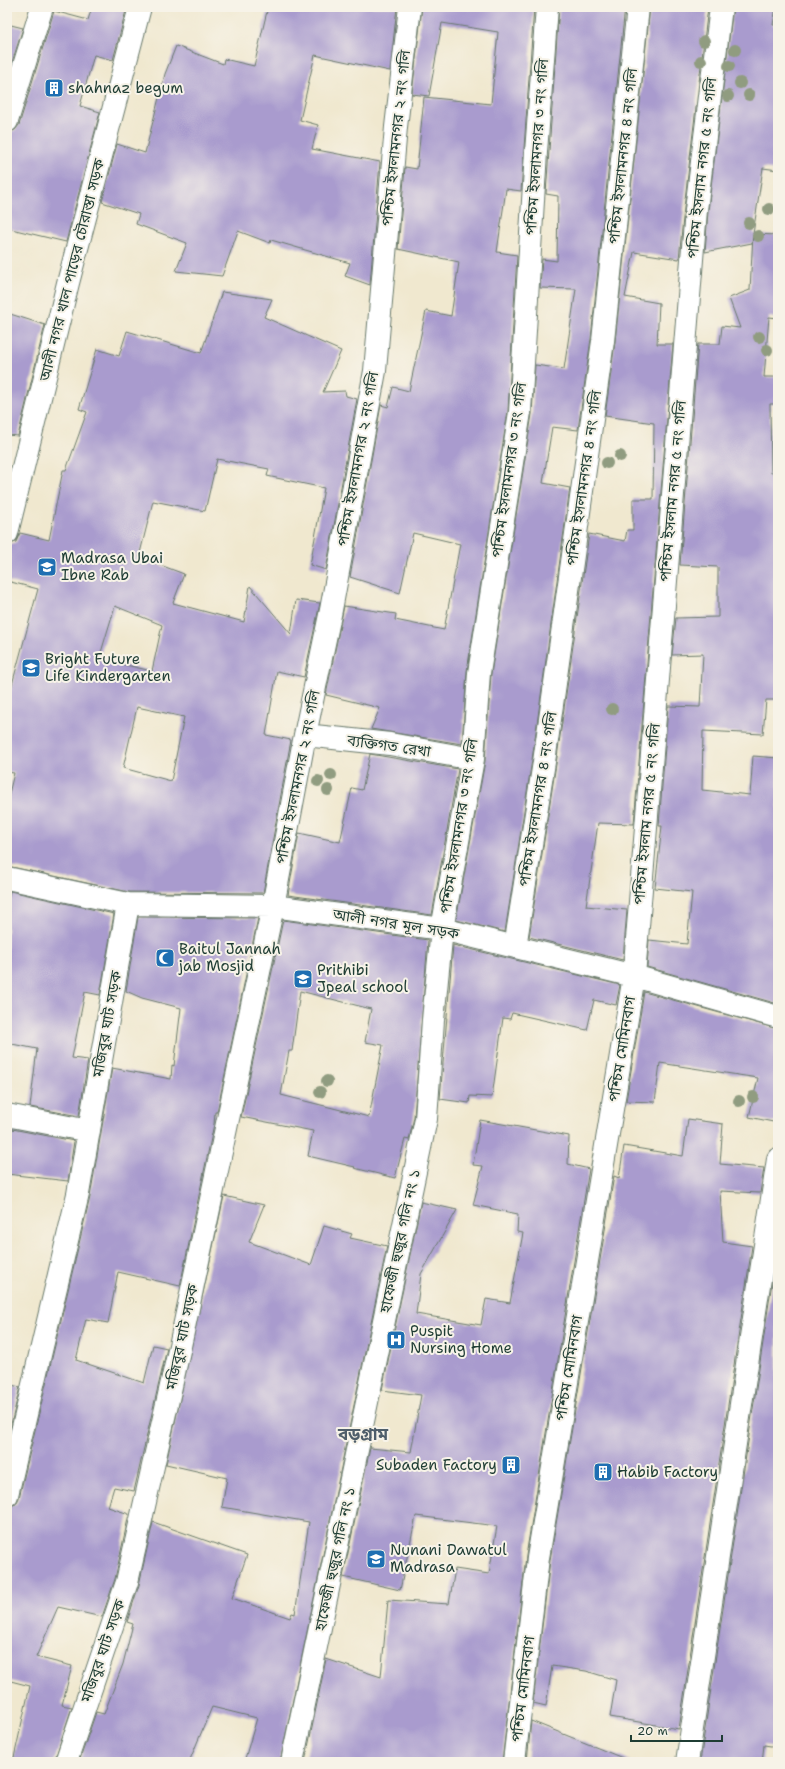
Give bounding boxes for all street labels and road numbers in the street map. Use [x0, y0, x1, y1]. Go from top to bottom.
street label: পশ্চিম ইসলামনগর ২ নং গলি [377, 48, 415, 227]
street label: পশ্চিম ইসলামনগর ৩ নং গলি [521, 57, 553, 236]
street label: পশ্চিম ইসলামনগর ৪ নং গলি [604, 66, 642, 245]
street label: পশ্চিম ইসলাম নগর ৫ নং গলি [683, 75, 722, 260]
street label: আলী নগর খাল পাড়ের চৌরাস্তা সড়ক [34, 156, 110, 384]
street label: পশ্চিম ইসলামনগর ২ নং গলি [333, 369, 383, 548]
street label: পশ্চিম ইসলামনগর ৩ নং গলি [487, 380, 531, 559]
street label: পশ্চিম ইসলামনগর ৪ নং গলি [562, 388, 606, 567]
street label: পশ্চিম ইসলাম নগর ৫ নং গলি [655, 398, 691, 583]
street label: পশ্চিম ইসলামনগর ২ নং গলি [271, 687, 325, 866]
street label: পশ্চিম ইসলামনগর ৪ নং গলি [514, 709, 562, 888]
street label: পশ্চিম ইসলাম নগর ৫ নং গলি [629, 721, 665, 906]
street label: ব্যক্তিগত রেখা [345, 730, 433, 762]
street label: পশ্চিম ইসলামনগর ৩ নং গলি [435, 736, 483, 915]
street label: আলী নগর মূল সড়ক [330, 904, 461, 944]
street label: মজিবুর ঘাট সড়ক [88, 968, 126, 1080]
street label: পশ্চিম মোমিনবাগ [604, 994, 640, 1103]
street label: হাফেজী হুজুর গলি নং ১ [375, 1167, 425, 1316]
street label: মজিবুর ঘাট সড়ক [161, 1281, 203, 1393]
street label: পশ্চিম মোমিনবাগ [551, 1313, 587, 1422]
street label: হাফেজী হুজুর গলি নং ১ [310, 1485, 360, 1634]
street label: মজিবুর ঘাট সড়ক [76, 1596, 130, 1706]
street label: পশ্চিম মোমিনবাগ [507, 1635, 539, 1743]

